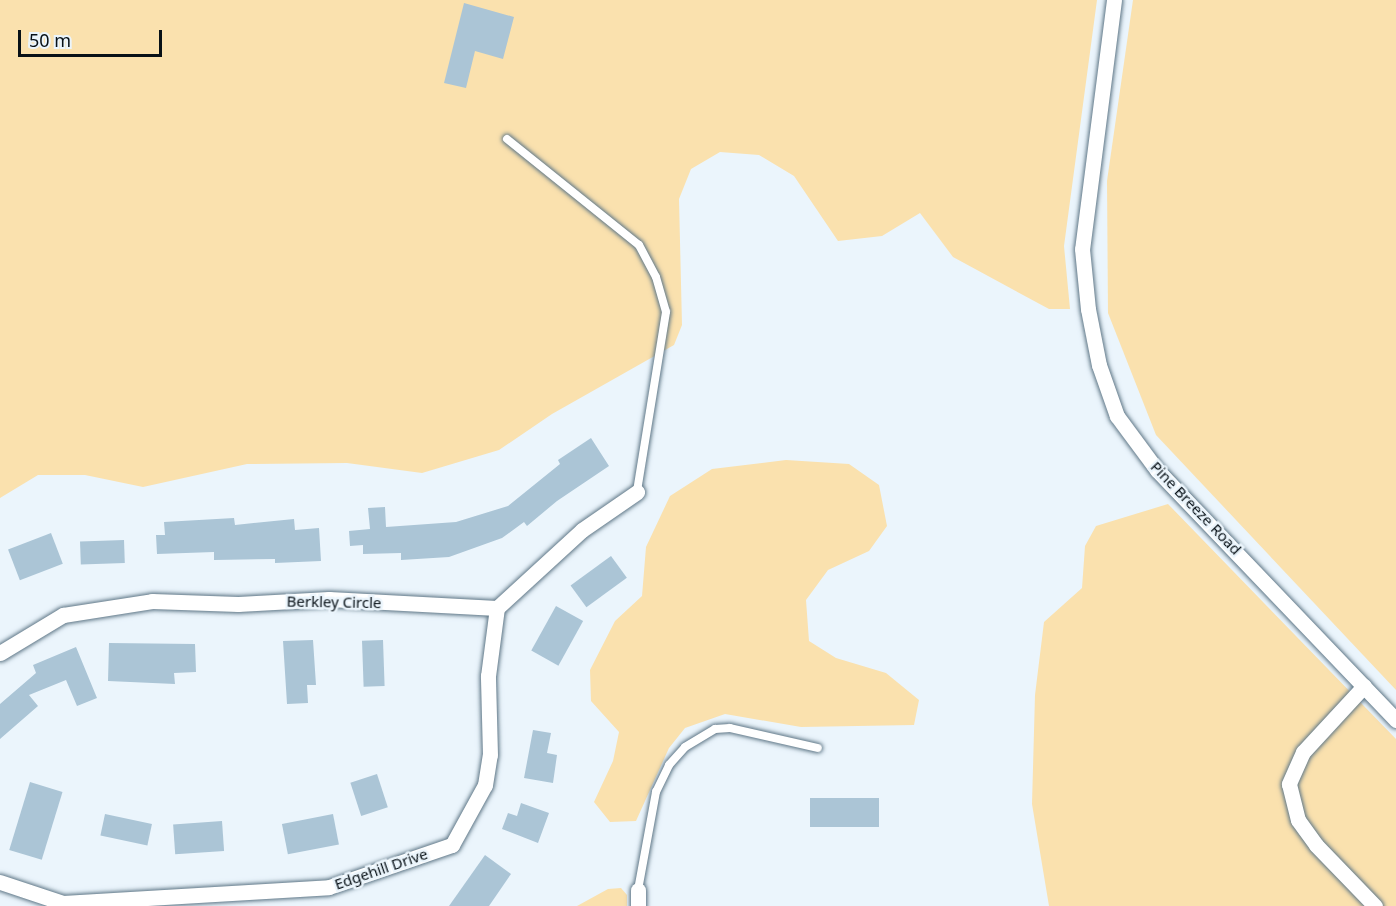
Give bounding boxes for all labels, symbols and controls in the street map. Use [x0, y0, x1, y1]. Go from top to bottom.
scale bar [21, 18, 165, 56]
text: 50 m [29, 28, 71, 52]
street label: Pine Breeze Road [1147, 458, 1245, 558]
street label: Berkley Circle [286, 592, 382, 612]
street label: Edgehill Drive [332, 845, 430, 893]

